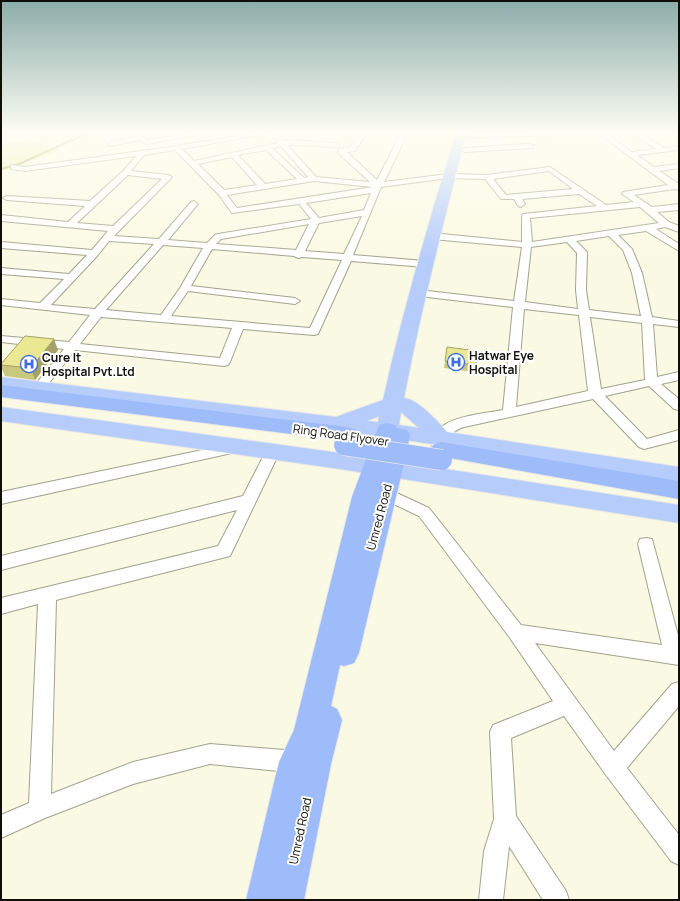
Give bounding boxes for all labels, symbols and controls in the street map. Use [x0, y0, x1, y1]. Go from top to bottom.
place label: Hatwar Eye Hospital [469, 347, 534, 378]
place label: Cure It Hospital Pvt.Ltd [42, 349, 135, 380]
hospital icon: Hatwar Eye Hospital [446, 352, 466, 372]
hospital icon: Cure It Hospital Pvt.Ltd [19, 354, 39, 374]
street label: Ring Road Flyover [292, 420, 391, 450]
street label: Umred Road [362, 482, 396, 552]
street label: Umred Road [285, 796, 315, 866]

